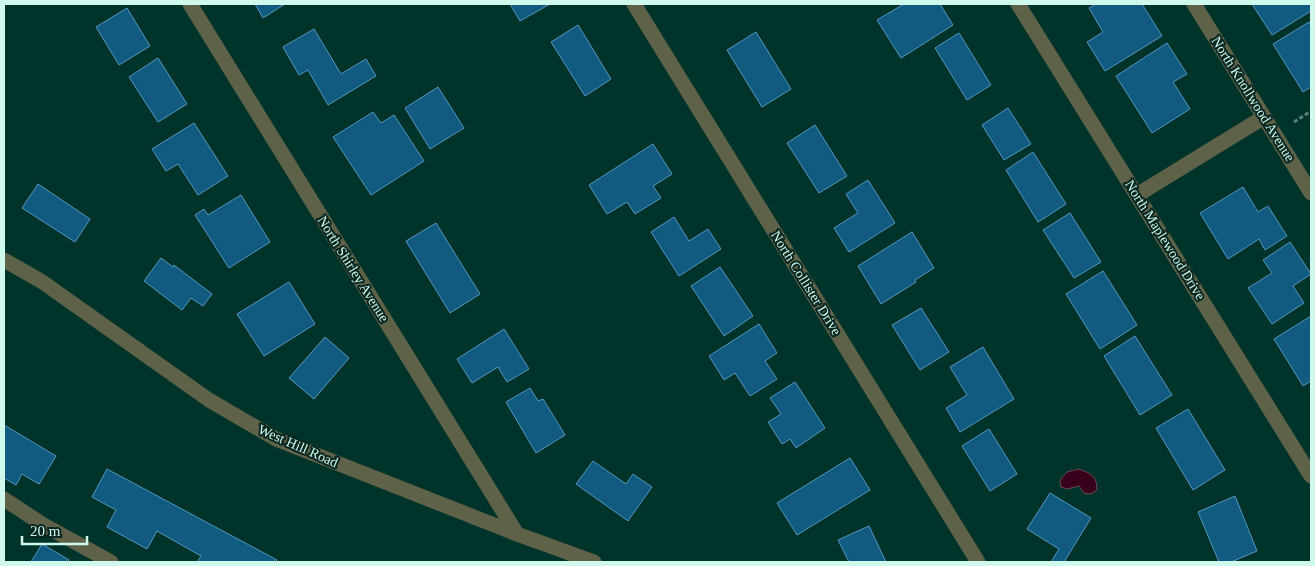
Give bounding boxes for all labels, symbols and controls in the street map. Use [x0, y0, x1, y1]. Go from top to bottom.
street label: North Knollwood Avenue [1208, 34, 1298, 164]
street label: North Maplewood Drive [1122, 177, 1208, 303]
street label: North Shirley Avenue [314, 213, 392, 325]
street label: North Collister Drive [768, 228, 844, 338]
street label: West Hill Road [256, 422, 340, 470]
scale bar [22, 514, 88, 546]
text: 20 m [30, 523, 61, 539]

